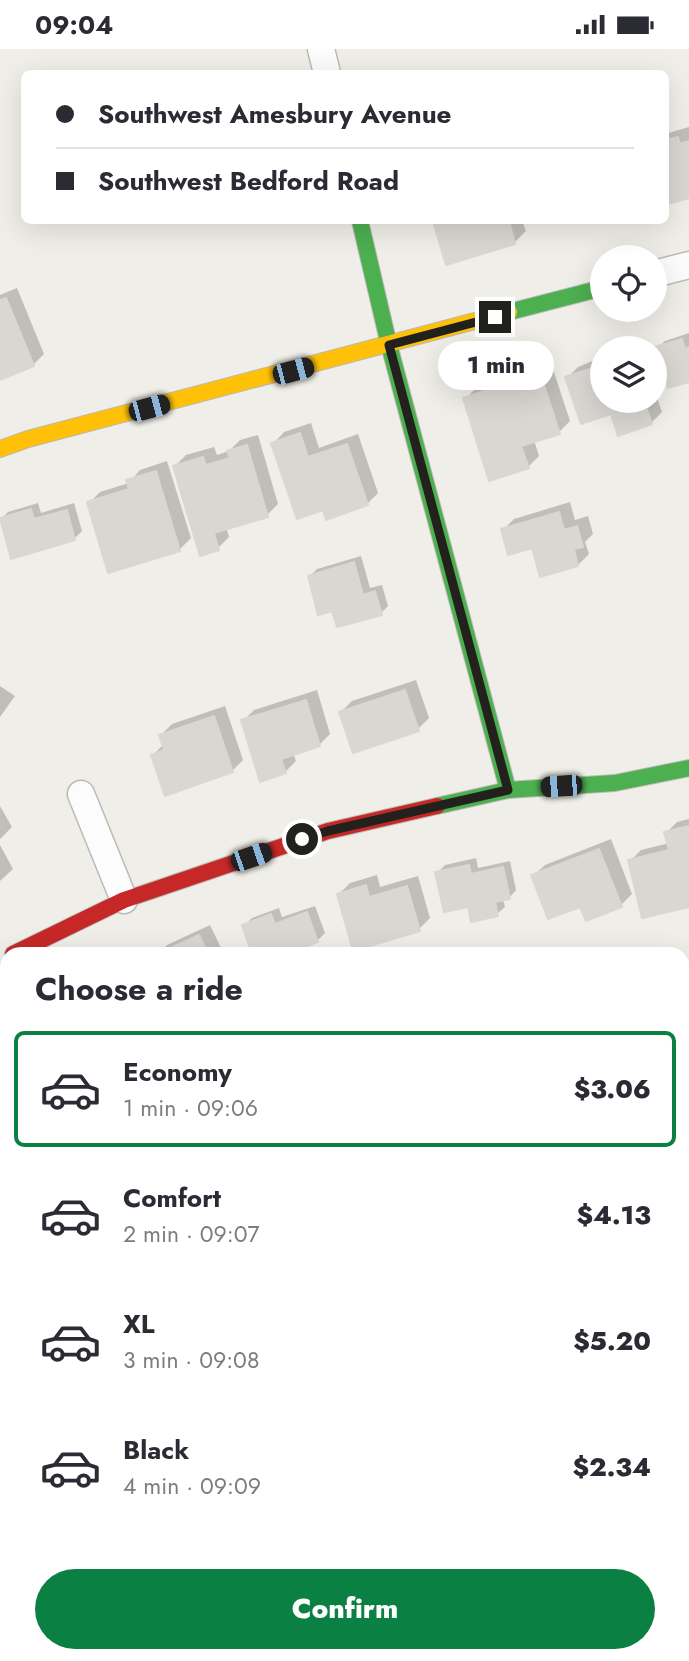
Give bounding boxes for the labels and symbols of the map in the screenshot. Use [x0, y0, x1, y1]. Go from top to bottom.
route end [479, 301, 511, 333]
callout: 1 min [437, 341, 553, 391]
car [270, 355, 317, 387]
car [126, 392, 173, 424]
car [540, 774, 583, 798]
route start [286, 823, 318, 855]
car [228, 840, 275, 874]

